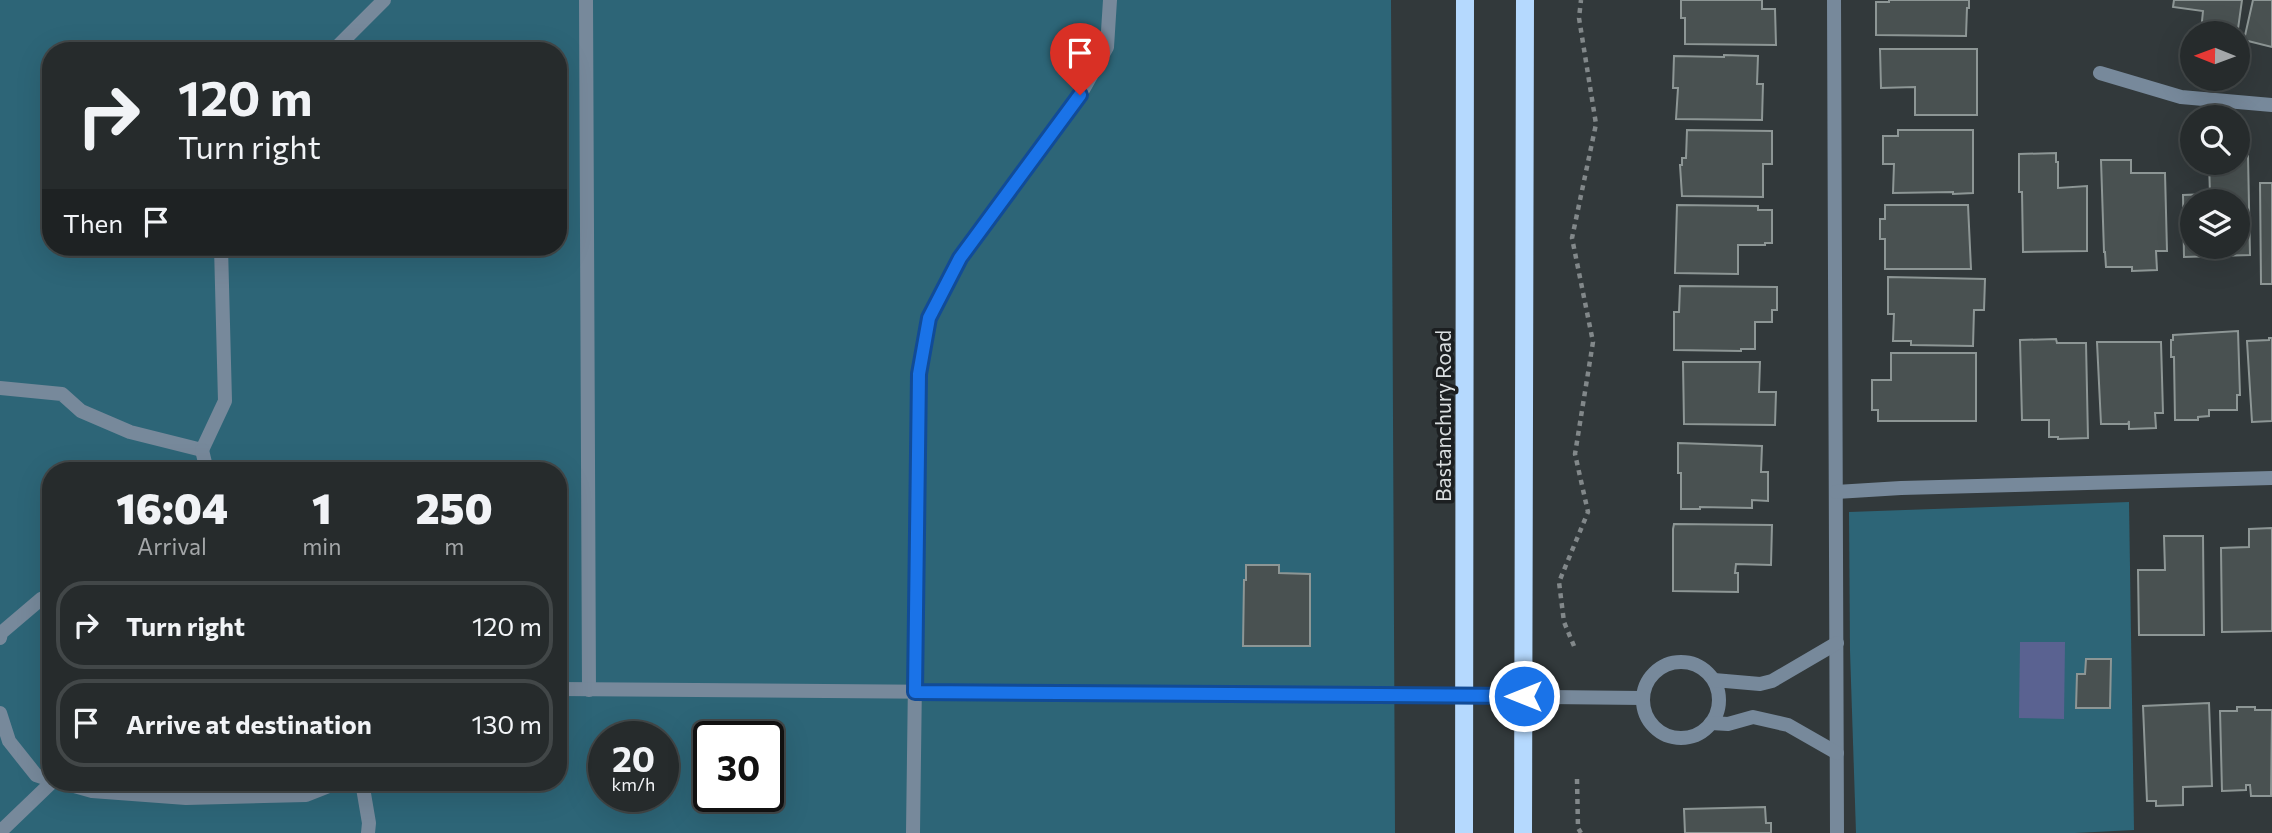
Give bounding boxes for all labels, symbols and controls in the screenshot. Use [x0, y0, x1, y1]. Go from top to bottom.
north arrow [2180, 21, 2250, 91]
map controls [2180, 21, 2250, 259]
pin [1050, 23, 1110, 95]
icon: arrive [1061, 34, 1099, 72]
text: 120 m [178, 66, 312, 126]
icon: right [63, 70, 154, 161]
button: search [2180, 105, 2250, 175]
text: Turn right [178, 126, 321, 166]
button: layers [2180, 189, 2250, 259]
icon: arrive [137, 203, 175, 241]
text: Then [63, 207, 123, 238]
street label: Bastanchury Road [1430, 330, 1455, 502]
text: 16:04 [116, 481, 228, 533]
text: 1 [312, 481, 332, 533]
text: 250 [416, 481, 493, 533]
text: Arrival [137, 532, 207, 560]
text: min [302, 532, 341, 560]
text: m [444, 532, 464, 560]
icon: right [67, 606, 105, 644]
text: Turn right [126, 610, 245, 641]
text: 120 m [472, 610, 542, 641]
position arrow [1487, 659, 1561, 733]
icon: arrive [67, 704, 105, 742]
text: Arrive at destination [126, 708, 372, 739]
text: 130 m [471, 708, 542, 739]
speed limit sign: 30 [693, 721, 784, 812]
text: 20 [612, 736, 655, 779]
text: km/h [612, 773, 655, 795]

